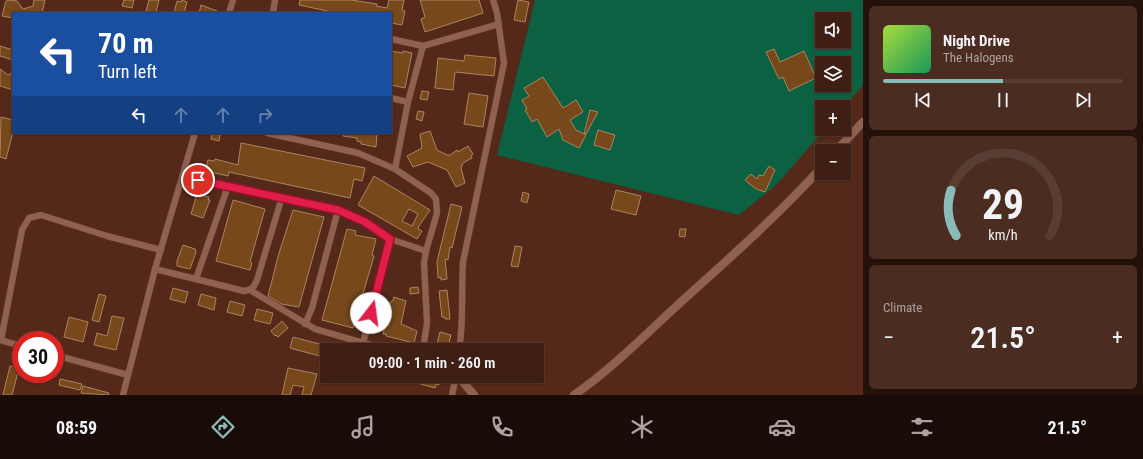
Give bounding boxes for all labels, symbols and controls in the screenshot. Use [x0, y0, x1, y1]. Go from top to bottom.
map controls [815, 12, 851, 180]
button: sound [815, 12, 851, 48]
text: 70 m [98, 27, 154, 60]
icon: left [32, 28, 84, 80]
text: Night Drive [943, 32, 1010, 50]
text: The Halogens [943, 50, 1014, 65]
button: layers [815, 56, 851, 92]
text: Turn left [98, 61, 157, 82]
icon: previous [912, 89, 934, 111]
icon: pause [992, 89, 1014, 111]
icon: next [1072, 89, 1094, 111]
button: + [815, 100, 851, 136]
icon: left [128, 104, 150, 126]
icon: ahead [170, 104, 192, 126]
icon: ahead [212, 104, 234, 126]
icon: right [254, 104, 276, 126]
button: − [815, 144, 851, 180]
pin [181, 163, 215, 197]
icon: arrive [187, 169, 209, 191]
text: 29 [982, 179, 1024, 228]
text: km/h [988, 226, 1018, 242]
position arrow [350, 292, 392, 334]
text: Climate [883, 300, 922, 315]
text: 21.5° [970, 320, 1036, 355]
text: − [883, 325, 894, 350]
text: + [1112, 325, 1123, 350]
speed limit sign: 30 [12, 331, 64, 383]
text: 09:00 · 1 min · 260 m [369, 354, 495, 372]
icon: directions [209, 413, 237, 441]
icon: music [349, 413, 377, 441]
icon: phone [488, 413, 516, 441]
icon: climate [628, 413, 656, 441]
icon: car [768, 413, 796, 441]
icon: filters [908, 413, 936, 441]
text: 08:59 [56, 417, 97, 438]
text: 21.5° [1048, 417, 1087, 438]

